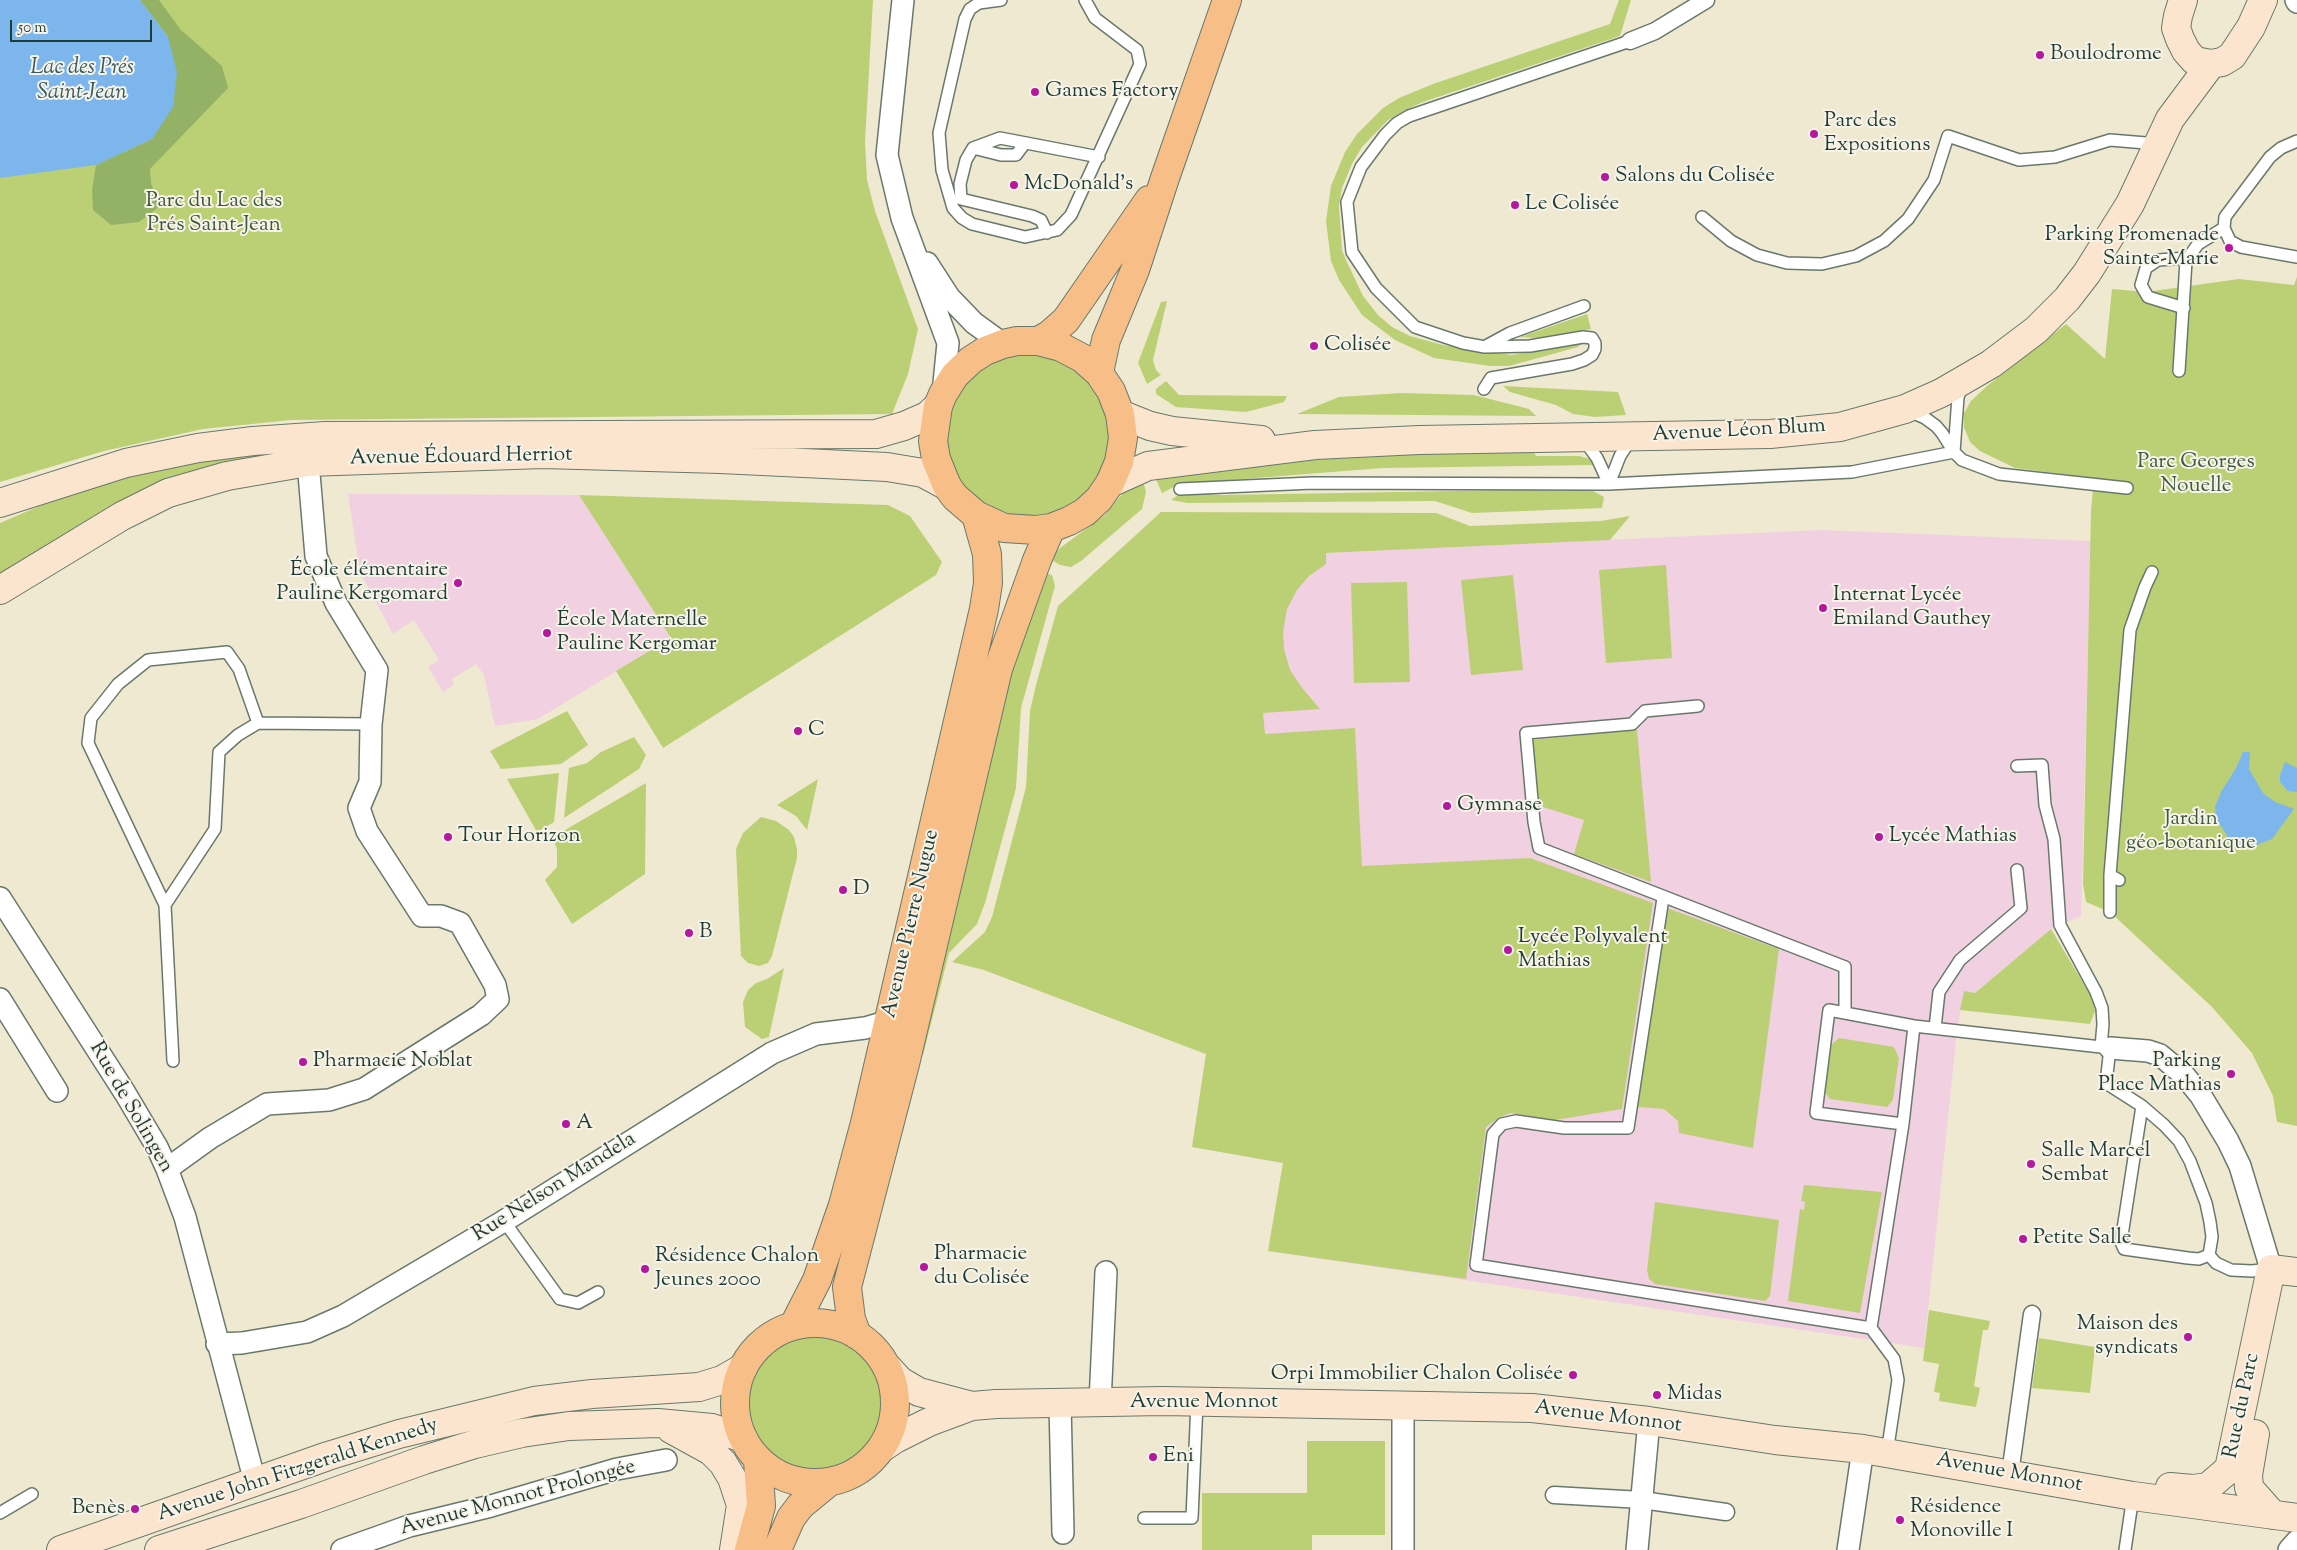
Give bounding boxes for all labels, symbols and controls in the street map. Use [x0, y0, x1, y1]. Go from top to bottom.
scale bar [12, 10, 155, 42]
text: 50 m [18, 18, 47, 39]
place label: Boulodrome [2050, 42, 2162, 68]
marker: Boulodrome [2034, 49, 2046, 61]
water label: Lac des Prés Saint-Jean [30, 56, 134, 108]
place label: Games Factory [1045, 79, 1179, 105]
marker: Games Factory [1029, 86, 1041, 98]
place label: Parc des Expositions [1824, 109, 1930, 159]
marker: Parc des Expositions [1808, 128, 1820, 140]
place label: Salons du Colisée [1615, 164, 1775, 190]
marker: Salons du Colisée [1599, 171, 1611, 183]
place label: McDonald's [1024, 172, 1133, 198]
marker: McDonald's [1008, 179, 1020, 191]
park label: Parc du Lac des Prés Saint-Jean [146, 189, 282, 239]
place label: Le Colisée [1525, 192, 1619, 218]
marker: Le Colisée [1509, 199, 1521, 211]
place label: Parking Promenade Sainte-Marie [2045, 223, 2219, 273]
marker: Parking Promenade Sainte-Marie [2223, 242, 2235, 254]
place label: Colisée [1324, 333, 1391, 359]
marker: Colisée [1308, 340, 1320, 352]
street label: Avenue Léon Blum [1652, 415, 1826, 449]
street label: Avenue Édouard Herriot [349, 443, 573, 473]
park label: Parc Georges Nouelle [2137, 450, 2255, 500]
place label: École élémentaire Pauline Kergomard [277, 558, 448, 608]
marker: École élémentaire Pauline Kergomard [452, 577, 464, 589]
place label: Internat Lycée Emiland Gauthey [1833, 583, 1991, 633]
marker: Internat Lycée Emiland Gauthey [1817, 602, 1829, 614]
place label: École Maternelle Pauline Kergomar [557, 608, 717, 658]
marker: École Maternelle Pauline Kergomar [541, 627, 553, 639]
place label: C [808, 718, 825, 744]
marker: C [792, 725, 804, 737]
place label: Gymnase [1457, 793, 1542, 819]
marker: Gymnase [1441, 800, 1453, 812]
park label: Jardin géo-botanique [2126, 807, 2256, 857]
place label: Tour Horizon [458, 824, 581, 850]
place label: Lycée Mathias [1889, 824, 2017, 850]
street label: Avenue Pierre Nugue [878, 827, 946, 1021]
marker: Tour Horizon [442, 831, 454, 843]
marker: Lycée Mathias [1873, 831, 1885, 843]
place label: D [853, 877, 870, 903]
marker: D [837, 884, 849, 896]
place label: B [699, 920, 712, 946]
place label: Lycée Polyvalent Mathias [1518, 925, 1668, 975]
marker: B [683, 927, 695, 939]
marker: Lycée Polyvalent Mathias [1502, 944, 1514, 956]
street label: Rue de Solingen [82, 1038, 178, 1178]
place label: Pharmacie Noblat [313, 1049, 472, 1075]
place label: Parking Place Mathias [2098, 1049, 2221, 1099]
marker: Pharmacie Noblat [297, 1056, 309, 1068]
marker: Parking Place Mathias [2225, 1068, 2237, 1080]
place label: A [576, 1111, 593, 1137]
marker: A [560, 1118, 572, 1130]
street label: Rue Nelson Mandela [469, 1128, 641, 1248]
place label: Salle Marcel Sembat [2041, 1139, 2151, 1189]
marker: Salle Marcel Sembat [2025, 1158, 2037, 1170]
place label: Petite Salle [2033, 1226, 2132, 1252]
marker: Petite Salle [2017, 1233, 2029, 1245]
place label: Pharmacie du Colisée [934, 1242, 1030, 1292]
place label: Résidence Chalon Jeunes 2000 [655, 1244, 819, 1294]
marker: Pharmacie du Colisée [918, 1261, 930, 1273]
marker: Résidence Chalon Jeunes 2000 [639, 1263, 651, 1275]
place label: Maison des syndicats [2077, 1312, 2178, 1362]
marker: Maison des syndicats [2182, 1331, 2194, 1343]
street label: Rue du Parc [2220, 1351, 2266, 1461]
place label: Orpi Immobilier Chalon Colisée [1271, 1362, 1563, 1388]
marker: Orpi Immobilier Chalon Colisée [1567, 1369, 1579, 1381]
place label: Midas [1667, 1382, 1722, 1408]
marker: Midas [1651, 1389, 1663, 1401]
street label: Avenue Monnot [1130, 1390, 1278, 1416]
street label: Avenue Monnot [1533, 1396, 1683, 1440]
street label: Avenue John Fitzgerald Kennedy [154, 1414, 442, 1528]
place label: Eni [1163, 1444, 1194, 1470]
street label: Avenue Monnot [1934, 1449, 2084, 1499]
marker: Eni [1147, 1451, 1159, 1463]
street label: Avenue Monnot Prolongée [398, 1455, 638, 1543]
place label: Résidence Monoville I [1910, 1495, 2013, 1545]
place label: Benès [72, 1496, 125, 1522]
marker: Benès [129, 1503, 141, 1515]
marker: Résidence Monoville I [1894, 1514, 1906, 1526]

